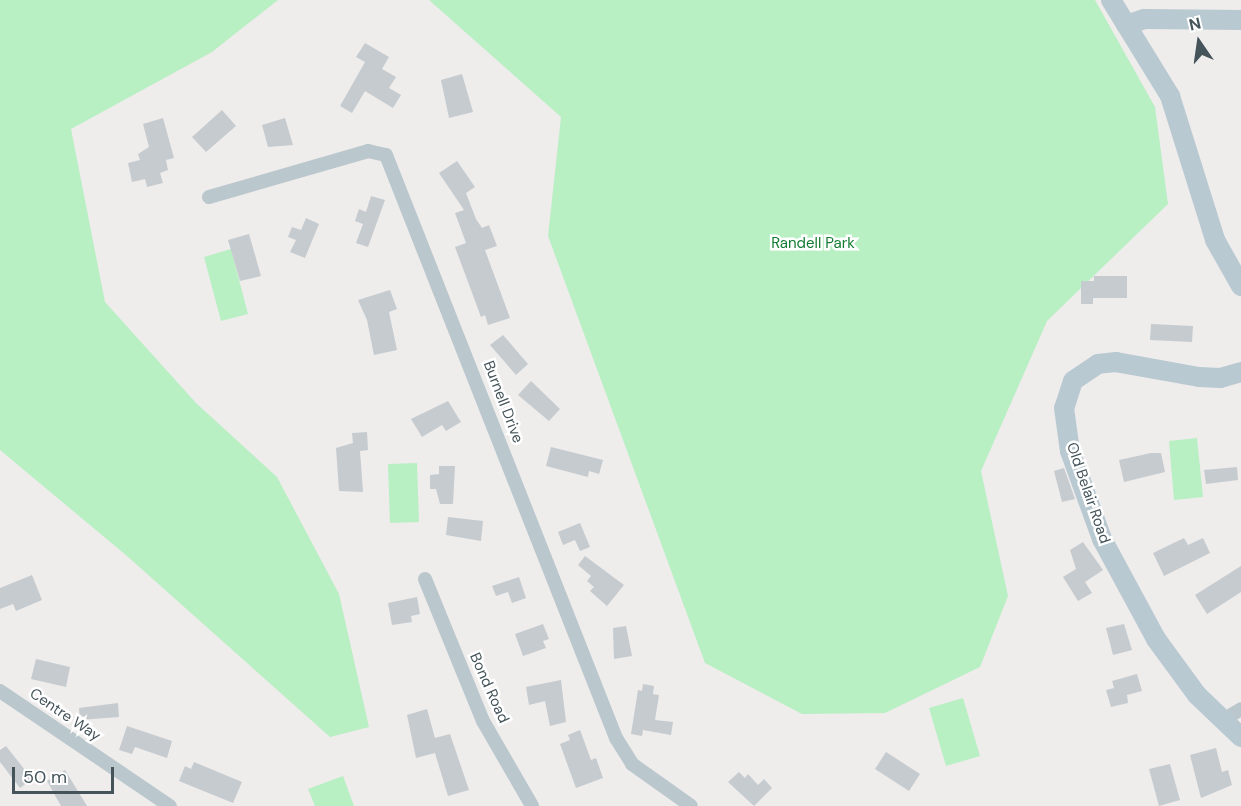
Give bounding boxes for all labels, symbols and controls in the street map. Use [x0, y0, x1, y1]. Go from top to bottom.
north arrow [1169, 12, 1229, 72]
text: N [1187, 12, 1203, 36]
park label: Randell Park [771, 235, 855, 253]
street label: Burnell Drive [479, 358, 527, 446]
street label: Old Belair Road [1062, 440, 1114, 546]
street label: Bond Road [466, 650, 512, 726]
street label: Centre Way [26, 685, 104, 745]
scale bar [15, 755, 117, 793]
text: 50 m [23, 765, 67, 789]

